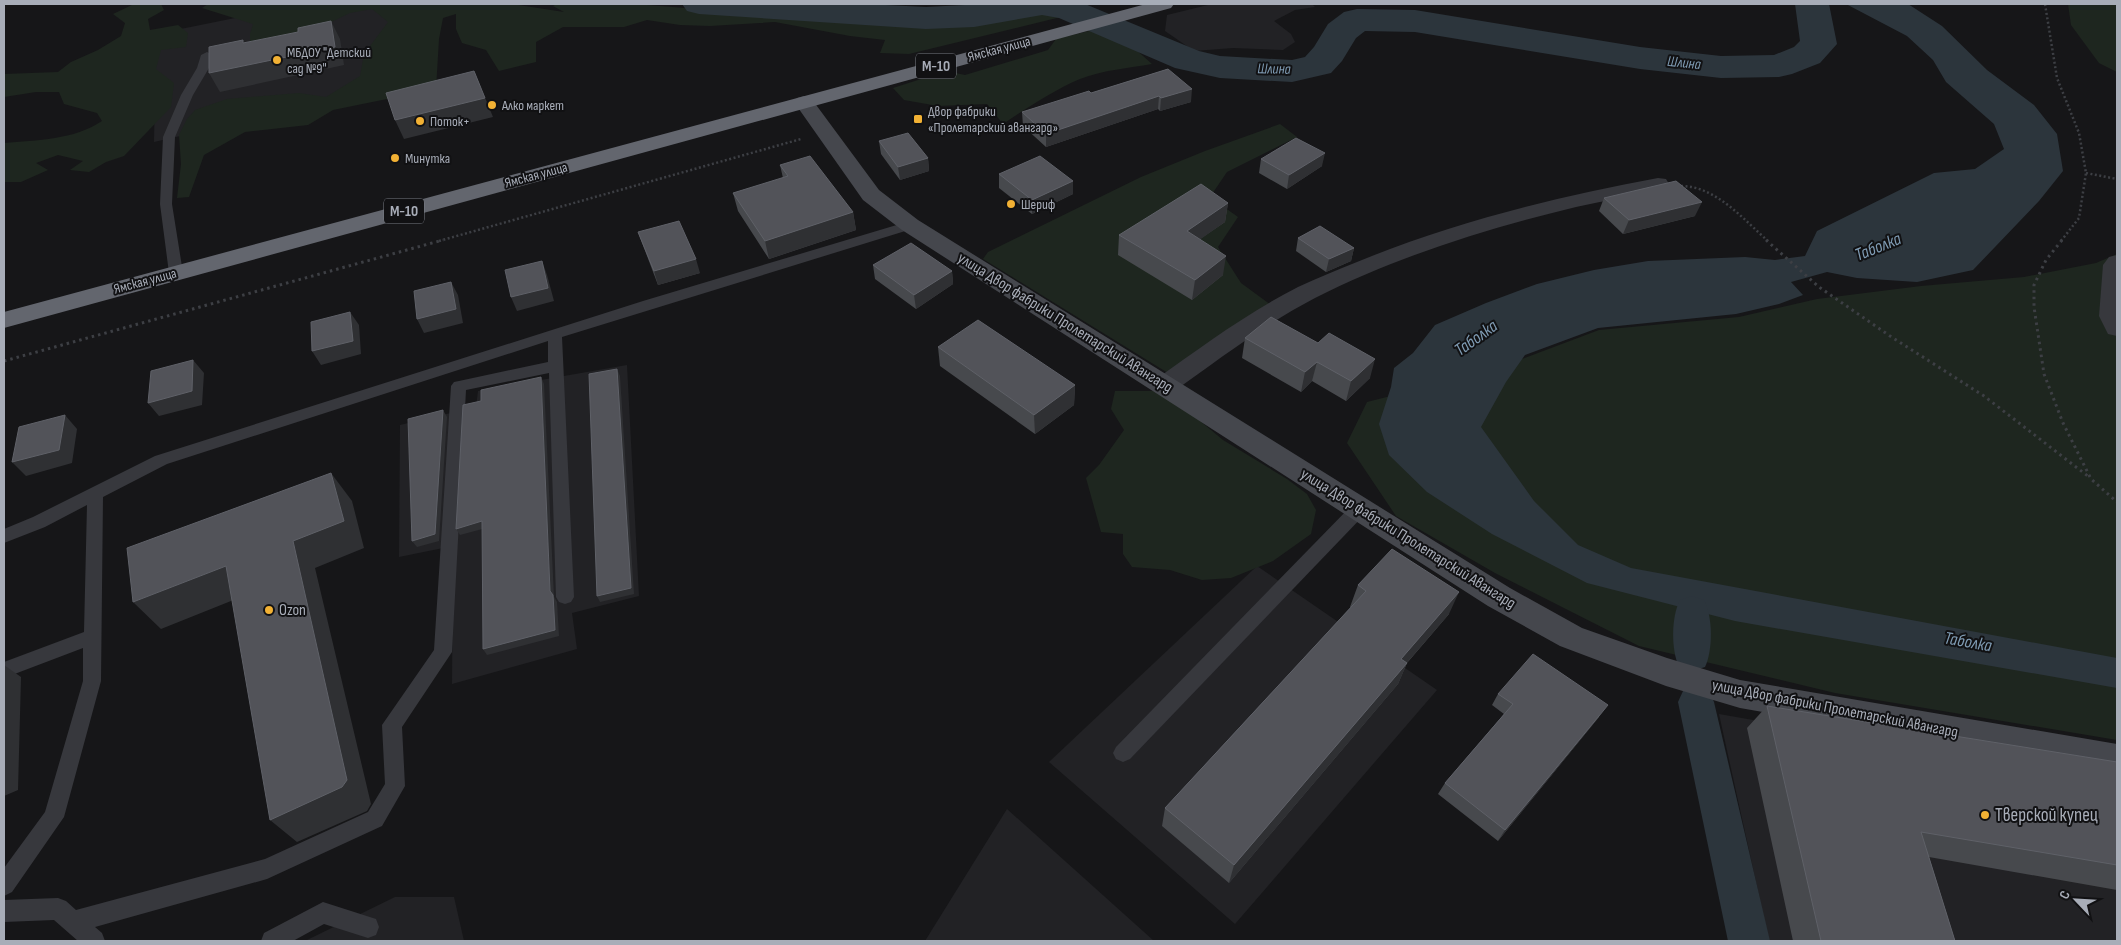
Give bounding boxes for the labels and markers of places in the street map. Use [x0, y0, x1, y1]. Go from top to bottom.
place label: МБДОУ "Детский сад №9" [287, 44, 371, 77]
marker: МБДОУ "Детский сад №9" [271, 54, 283, 66]
place label: Алко маркет [501, 97, 564, 114]
marker: Алко маркет [486, 99, 498, 111]
place label: Двор фабрики «Пролетарский авангард» [928, 103, 1058, 136]
place label: Поток+ [430, 113, 470, 130]
marker: Двор фабрики «Пролетарский авангард» [912, 113, 924, 125]
marker: Поток+ [414, 115, 426, 127]
place label: Минутка [405, 150, 450, 167]
marker: Минутка [389, 152, 401, 164]
place label: Шериф [1021, 196, 1055, 213]
marker: Шериф [1005, 198, 1017, 210]
place label: Ozon [279, 601, 306, 620]
marker: Ozon [263, 604, 275, 616]
place label: Тверской купец [1995, 804, 2098, 827]
marker: Тверской купец [1979, 809, 1991, 821]

